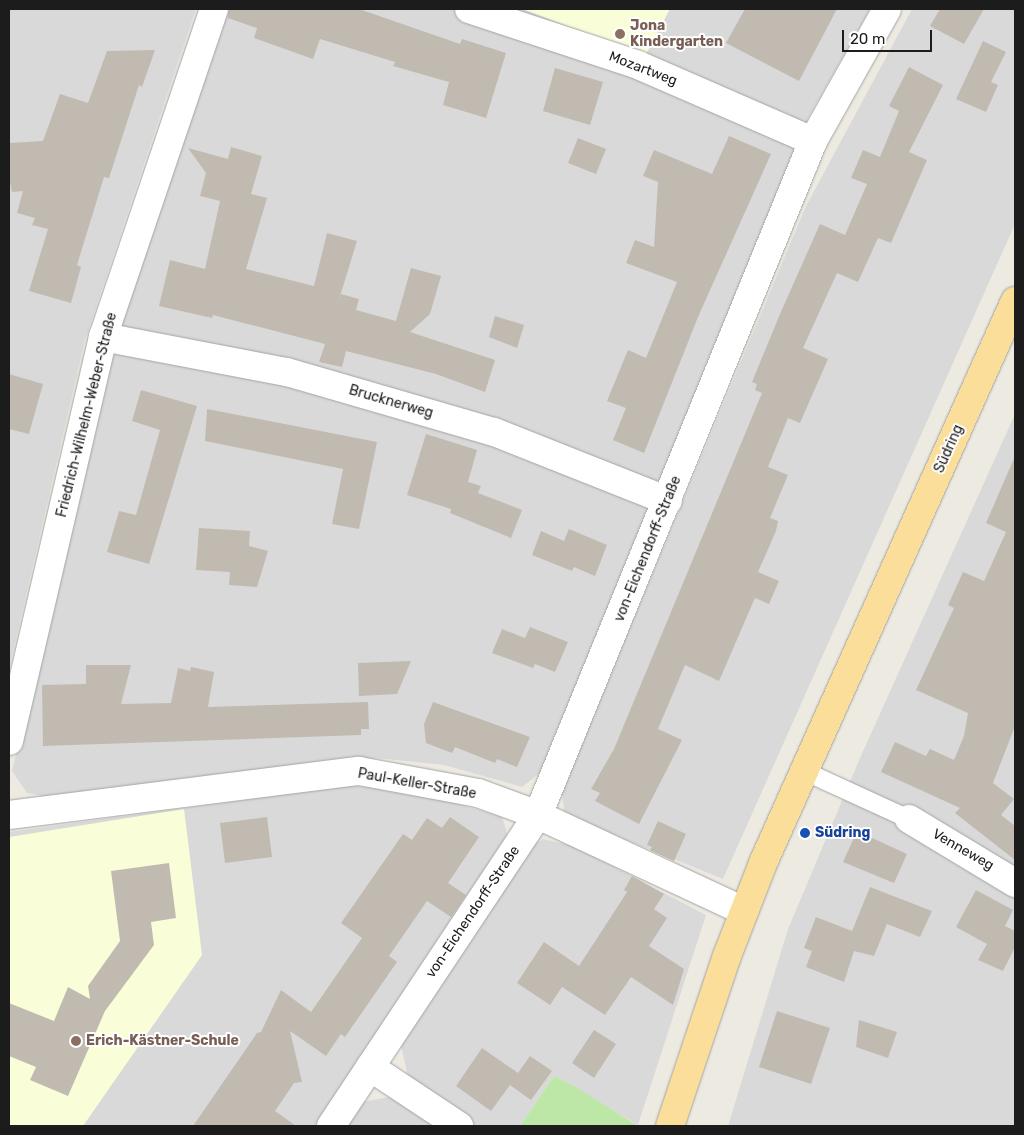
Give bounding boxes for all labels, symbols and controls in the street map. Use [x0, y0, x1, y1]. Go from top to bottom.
place label: Jona Kindergarten [630, 18, 723, 50]
scale bar [844, 20, 934, 52]
marker: Jona Kindergarten [614, 28, 626, 40]
text: 20 m [850, 30, 885, 48]
street label: Mozartweg [606, 48, 680, 90]
street label: Friedrich-Wilhelm-Weber-Straße [53, 311, 121, 519]
street label: Brucknerweg [347, 382, 435, 422]
street label: Südring [931, 422, 967, 476]
street label: von-Eichendorff-Straße [611, 474, 685, 624]
street label: Paul-Keller-Straße [356, 765, 478, 803]
place label: Südring [815, 825, 870, 841]
street label: Venneweg [929, 826, 997, 874]
marker: Südring [799, 827, 811, 839]
street label: von-Eichendorff-Straße [422, 843, 524, 981]
place label: Erich-Kästner-Schule [86, 1033, 239, 1049]
marker: Erich-Kästner-Schule [70, 1035, 82, 1047]

